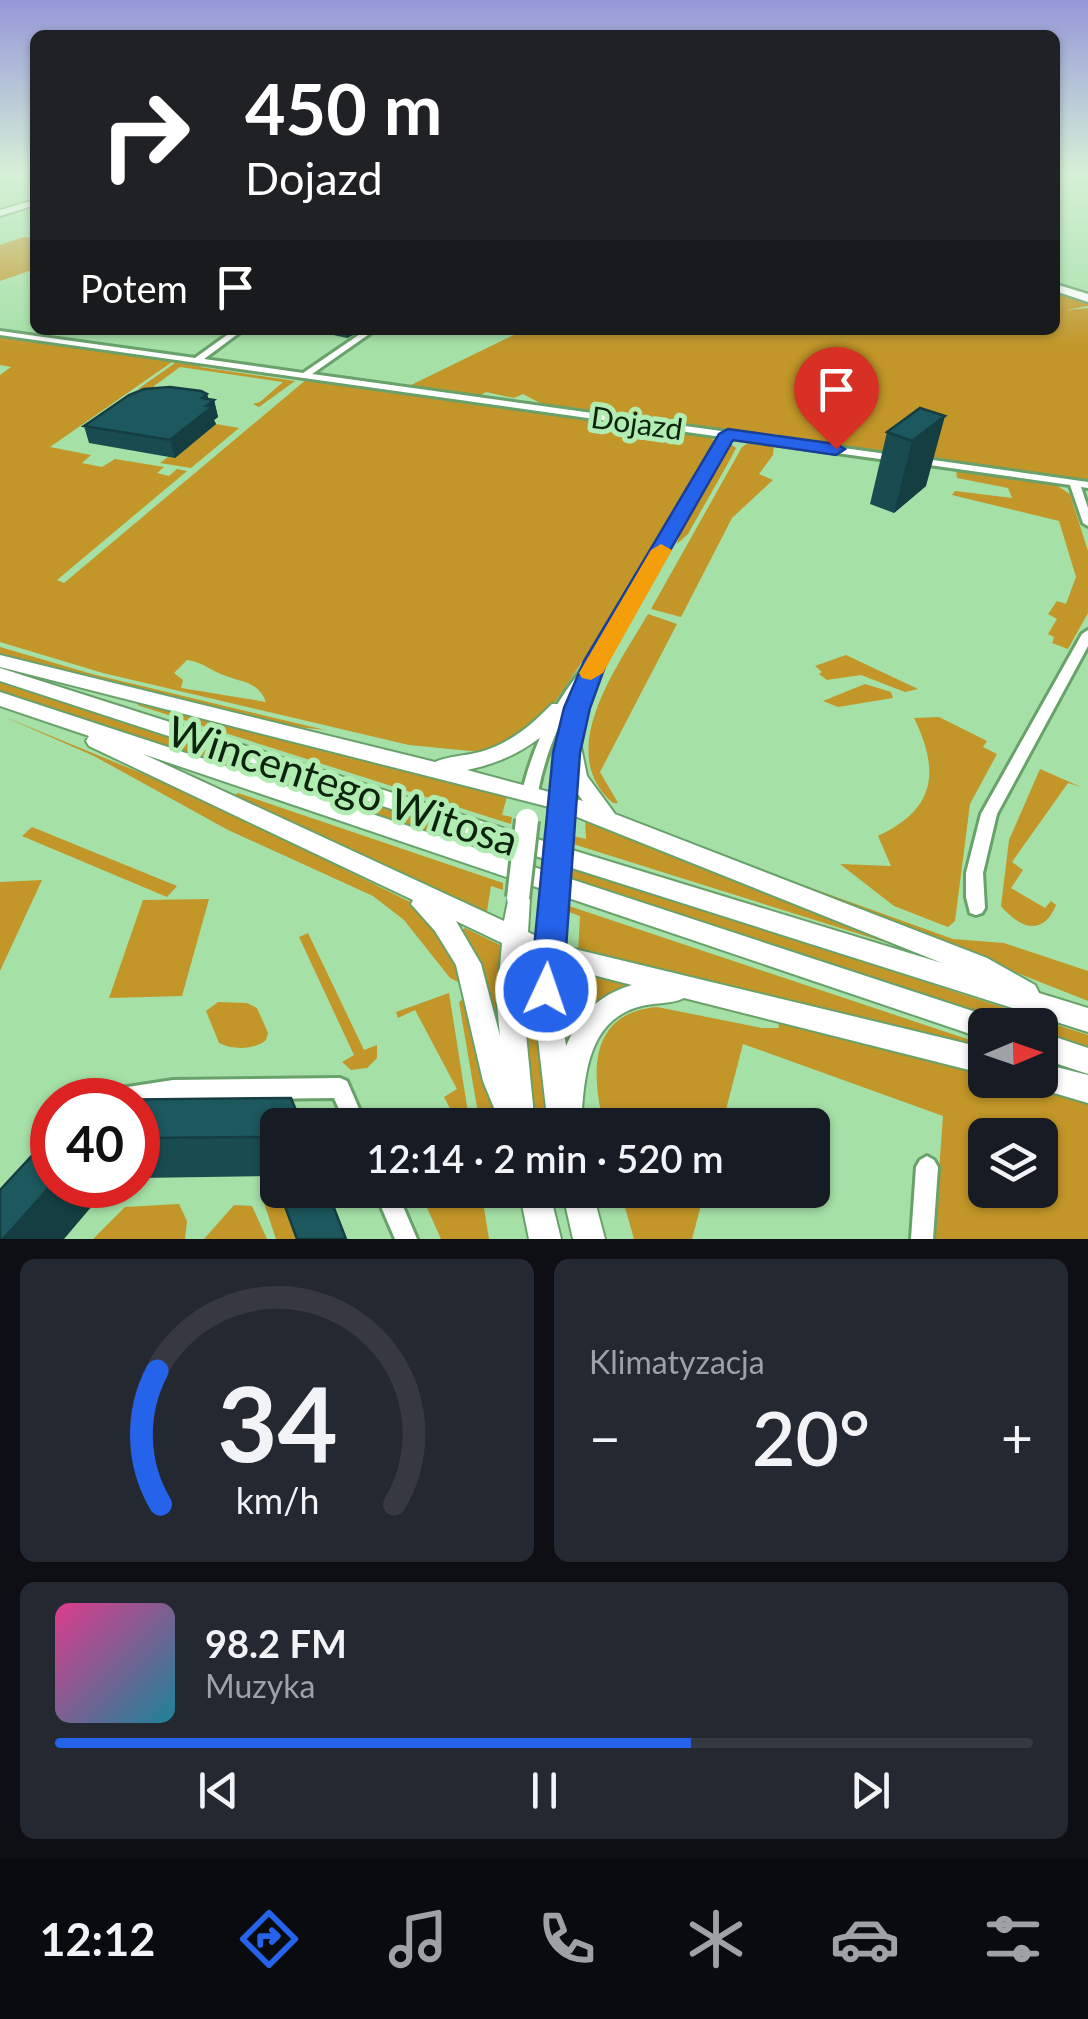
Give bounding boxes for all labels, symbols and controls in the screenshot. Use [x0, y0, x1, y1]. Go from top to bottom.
text: 450 m [245, 66, 442, 150]
icon: right [80, 70, 210, 200]
text: Dojazd [245, 151, 383, 205]
icon: arrive [208, 260, 263, 315]
text: Potem [80, 265, 188, 311]
pin [794, 347, 879, 450]
icon: arrive [809, 362, 864, 417]
street label: Dojazd [589, 398, 685, 446]
street label: Wincentego Witosa [161, 705, 525, 865]
position arrow [494, 938, 598, 1042]
north arrow [968, 1008, 1058, 1098]
map controls [968, 1008, 1058, 1208]
speed limit sign: 40 [30, 1078, 160, 1208]
button: layers [968, 1118, 1058, 1208]
text: 12:14 · 2 min · 520 m [367, 1135, 723, 1181]
text: Klimatyzacja [589, 1342, 765, 1381]
text: 34 [217, 1359, 337, 1484]
text: 20° [752, 1392, 870, 1482]
text: − [589, 1404, 621, 1470]
text: + [1001, 1404, 1033, 1470]
text: km/h [235, 1479, 319, 1522]
text: 98.2 FM [205, 1620, 347, 1666]
text: Muzyka [205, 1666, 315, 1705]
icon: previous [191, 1763, 246, 1818]
icon: pause [517, 1763, 572, 1818]
icon: next [843, 1763, 898, 1818]
icon: directions [234, 1904, 304, 1974]
icon: music [383, 1904, 453, 1974]
icon: phone [532, 1904, 602, 1974]
icon: climate [681, 1904, 751, 1974]
icon: car [830, 1904, 900, 1974]
icon: filters [978, 1904, 1048, 1974]
text: 12:12 [39, 1912, 155, 1966]

